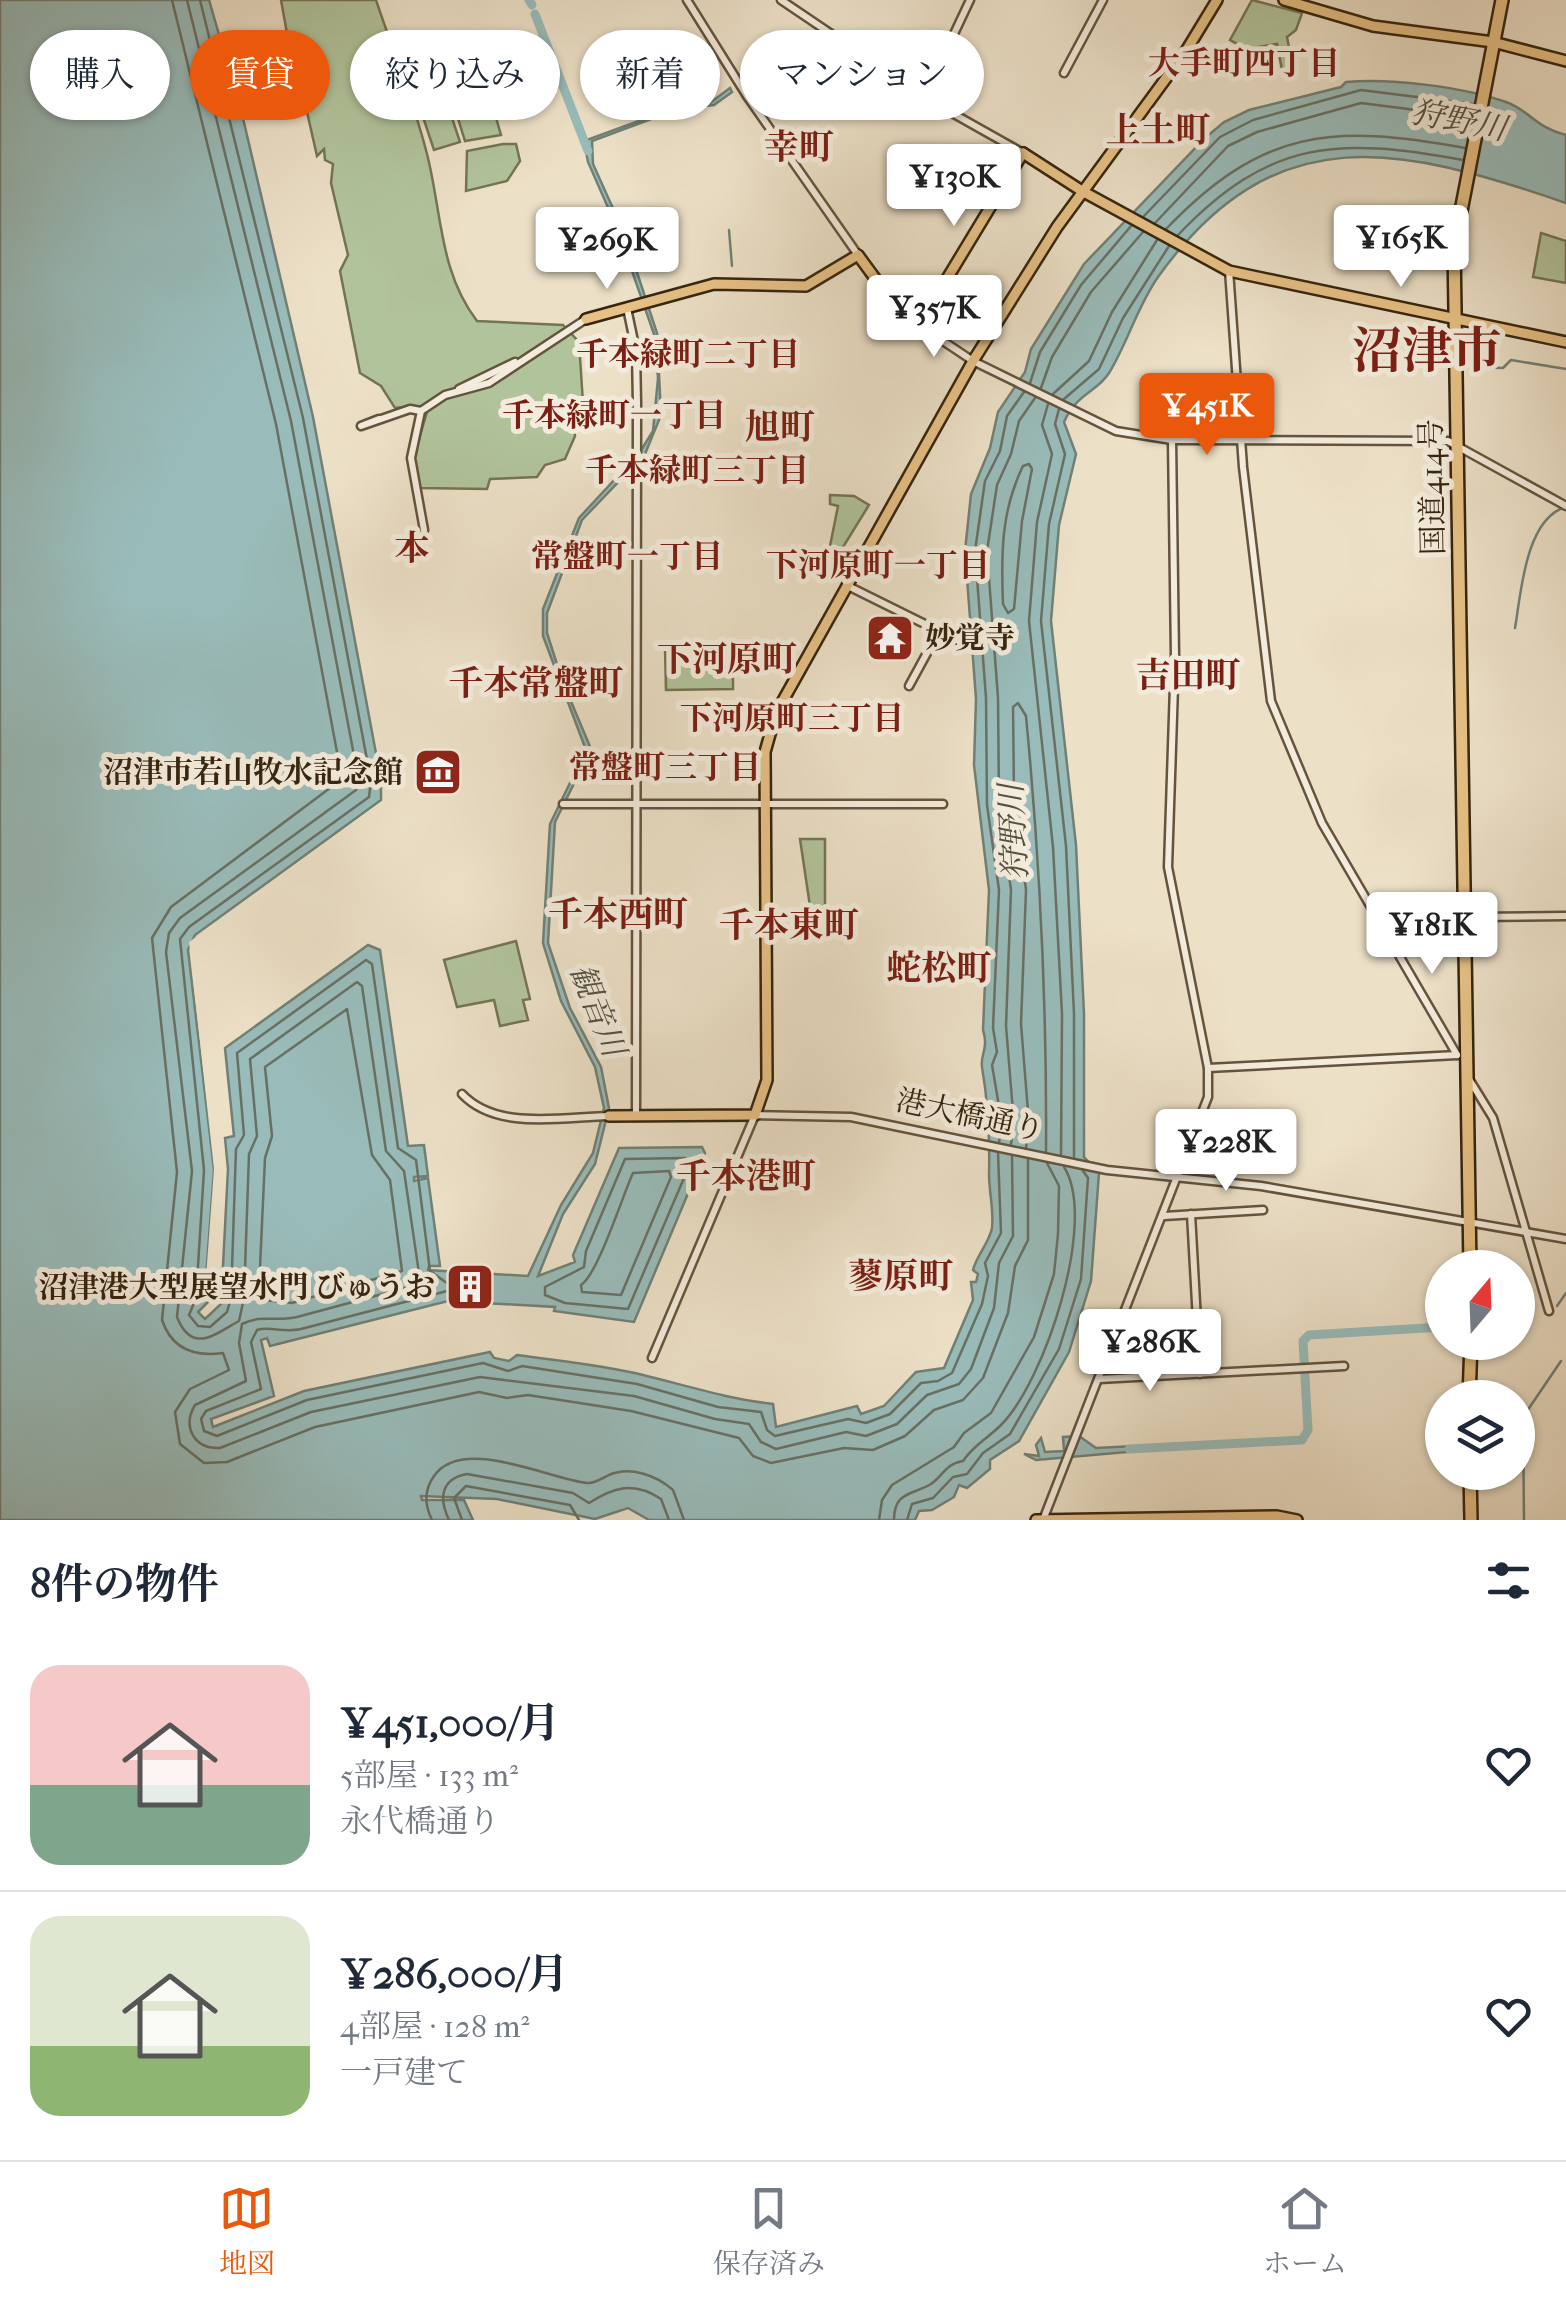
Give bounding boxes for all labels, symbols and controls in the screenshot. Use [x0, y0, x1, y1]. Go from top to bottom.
chip: 購入 [30, 30, 170, 120]
chip: 賃貸 [190, 30, 330, 120]
chip: 絞り込み [350, 30, 560, 120]
chip: 新着 [580, 30, 720, 120]
chip: マンション [740, 30, 984, 120]
district label: 大手町四丁目 [1148, 45, 1340, 82]
water label: 狩野川 [1408, 93, 1512, 148]
district label: 上土町 [1105, 110, 1211, 151]
district label: 幸町 [764, 127, 834, 168]
pin: ¥130K [884, 144, 1024, 229]
text: ¥130K [909, 158, 999, 195]
pin: ¥165K [1331, 205, 1471, 290]
pin: ¥269K [537, 207, 677, 292]
text: ¥165K [1356, 219, 1446, 256]
text: ¥269K [558, 221, 656, 258]
pin: ¥357K [864, 275, 1004, 360]
text: ¥357K [889, 289, 979, 326]
district label: 沼津市 [1352, 322, 1502, 381]
district label: 千本緑町二丁目 [576, 336, 800, 373]
pin: ¥451K [1137, 373, 1277, 458]
text: ¥451K [1161, 387, 1253, 424]
district label: 千本緑町一丁目 [502, 397, 726, 434]
district label: 旭町 [745, 407, 815, 448]
street label: 国道414号 [1414, 419, 1451, 555]
district label: 千本緑町三丁目 [585, 452, 809, 489]
district label: 本 [394, 528, 430, 569]
district label: 常盤町一丁目 [531, 538, 723, 575]
district label: 下河原町一丁目 [766, 547, 990, 584]
temple icon: 妙覚寺 [864, 612, 916, 664]
place label: 妙覚寺 [925, 621, 1015, 656]
district label: 下河原町 [657, 639, 797, 680]
district label: 吉田町 [1135, 655, 1241, 696]
district label: 千本常盤町 [448, 663, 624, 704]
district label: 下河原町三丁目 [680, 700, 904, 737]
museum icon: 沼津市若山牧水記念館 [412, 746, 464, 798]
district label: 常盤町三丁目 [569, 749, 761, 786]
place label: 沼津市若山牧水記念館 [103, 755, 403, 790]
water label: 狩野川 [992, 780, 1034, 881]
pin: ¥181K [1362, 892, 1502, 977]
district label: 千本西町 [548, 894, 688, 935]
district label: 千本東町 [719, 905, 859, 946]
text: ¥181K [1388, 906, 1476, 943]
district label: 蛇松町 [886, 948, 992, 989]
water label: 観音川 [562, 959, 634, 1064]
street label: 港大橋通り [893, 1083, 1047, 1148]
pin: ¥228K [1156, 1109, 1296, 1194]
text: ¥228K [1177, 1123, 1275, 1160]
district label: 千本港町 [676, 1156, 816, 1197]
north arrow [1425, 1250, 1535, 1360]
map controls [1425, 1250, 1535, 1490]
district label: 蓼原町 [848, 1256, 954, 1297]
building icon: 沼津港大型展望水門 びゅうお [444, 1261, 496, 1313]
place label: 沼津港大型展望水門 びゅうお [39, 1270, 435, 1305]
pin: ¥286K [1080, 1309, 1220, 1394]
text: ¥286K [1101, 1323, 1199, 1360]
button: layers [1425, 1380, 1535, 1490]
icon: filters [1481, 1553, 1536, 1608]
text: 8件の物件 [30, 1560, 219, 1609]
text: ¥451,000/月 [340, 1699, 560, 1748]
icon: home [110, 1705, 230, 1825]
icon: heart [1481, 1738, 1536, 1793]
text: 5部屋 · 133 m² [340, 1757, 518, 1794]
text: 永代橋通り [340, 1803, 500, 1840]
text: ¥286,000/月 [340, 1950, 569, 1999]
icon: home [110, 1956, 230, 2076]
icon: heart [1481, 1989, 1536, 2044]
text: 4部屋 · 128 m² [340, 2008, 530, 2045]
text: 一戸建て [340, 2054, 468, 2091]
tab: 地図 [219, 2181, 275, 2281]
tab: 保存済み [713, 2181, 825, 2281]
tab: ホーム [1263, 2181, 1347, 2281]

